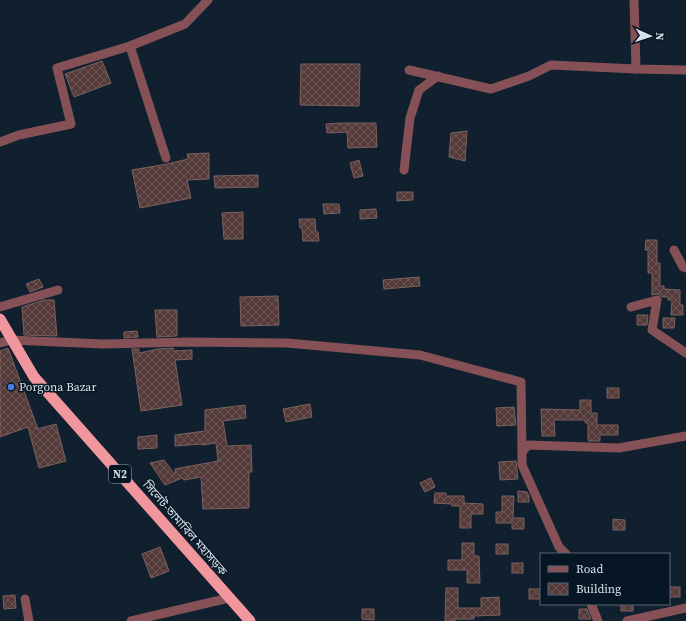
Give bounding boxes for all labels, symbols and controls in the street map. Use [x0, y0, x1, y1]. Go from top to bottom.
north arrow [630, 16, 670, 56]
text: N [652, 32, 667, 41]
place label: Porgona Bazar [19, 379, 97, 395]
marker: Porgona Bazar [6, 382, 16, 392]
road number: N2 [109, 465, 131, 483]
street label: সিলেট-তামাবিল মহাসড়ক [139, 476, 231, 579]
legend [540, 553, 670, 605]
text: Road [576, 561, 603, 577]
text: Building [576, 581, 621, 597]

